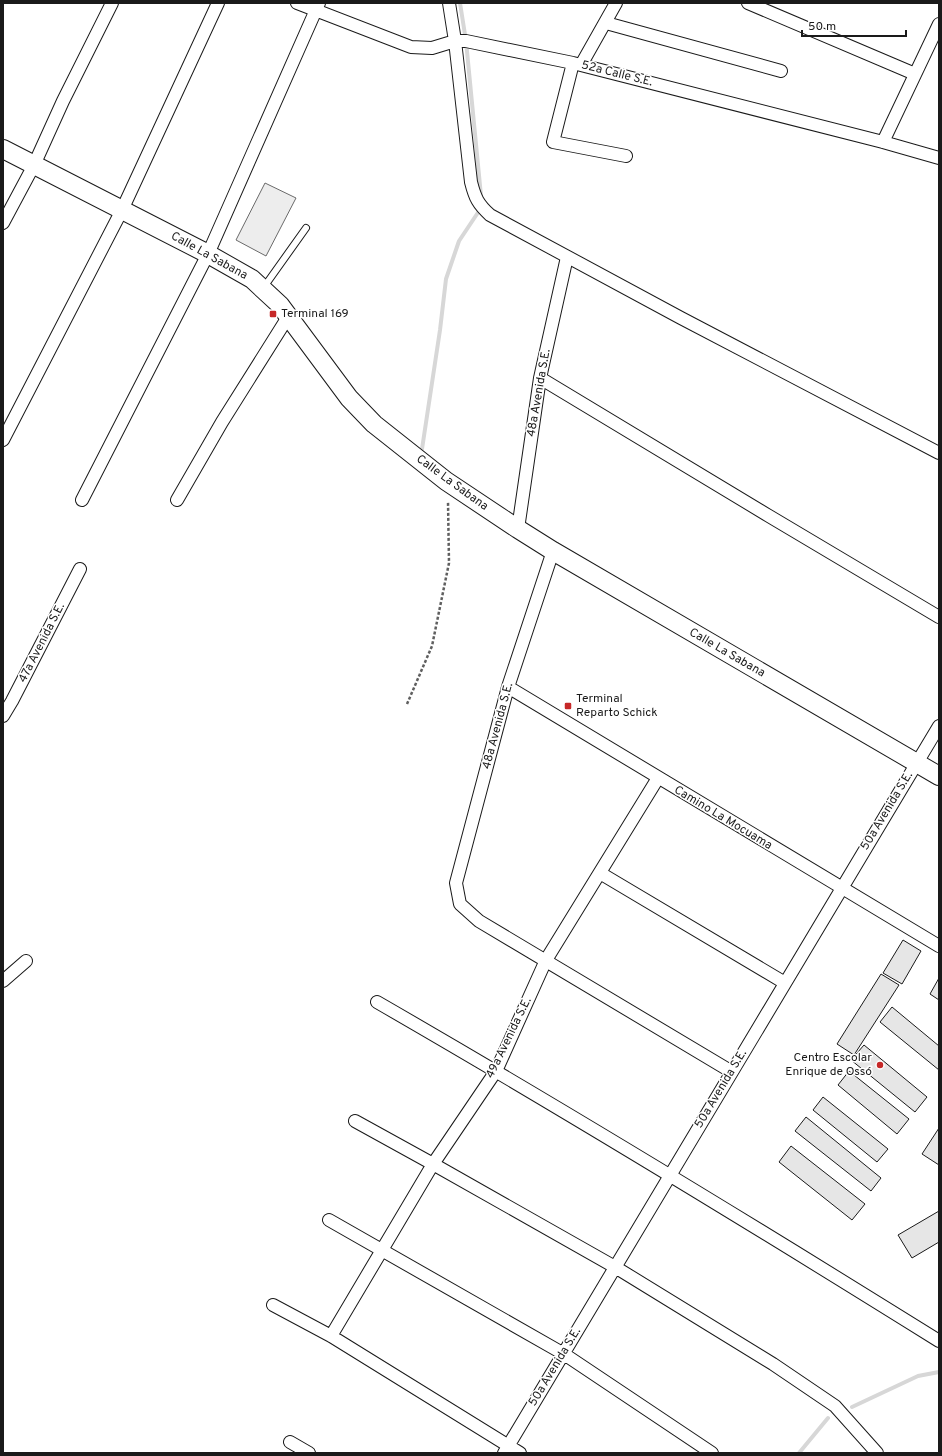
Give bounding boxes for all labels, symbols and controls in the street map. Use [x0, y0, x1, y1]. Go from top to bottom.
scale bar [802, 12, 906, 38]
text: 50 m [808, 19, 836, 35]
street label: 52a Calle S.E. [580, 57, 655, 91]
street label: Calle La Sabana [168, 228, 250, 284]
place label: Terminal 169 [281, 306, 349, 322]
marker: Terminal 169 [268, 309, 278, 319]
street label: 48a Avenida S.E. [523, 348, 555, 438]
street label: Calle La Sabana [413, 451, 491, 515]
street label: 47a Avenida S.E. [15, 600, 69, 686]
street label: Calle La Sabana [686, 625, 768, 681]
street label: 48a Avenida S.E. [479, 681, 517, 771]
place label: Terminal Reparto Schick [576, 691, 658, 721]
marker: Terminal Reparto Schick [563, 701, 573, 711]
street label: 50a Avenida S.E. [857, 768, 917, 853]
street label: Camino La Mocuama [671, 782, 775, 854]
street label: 49a Avenida S.E. [482, 994, 536, 1081]
street label: 50a Avenida S.E. [691, 1046, 751, 1131]
place label: Centro Escolar Enrique de Ossó [785, 1050, 872, 1080]
marker: Centro Escolar Enrique de Ossó [875, 1060, 885, 1070]
street label: 50a Avenida S.E. [525, 1324, 585, 1409]

